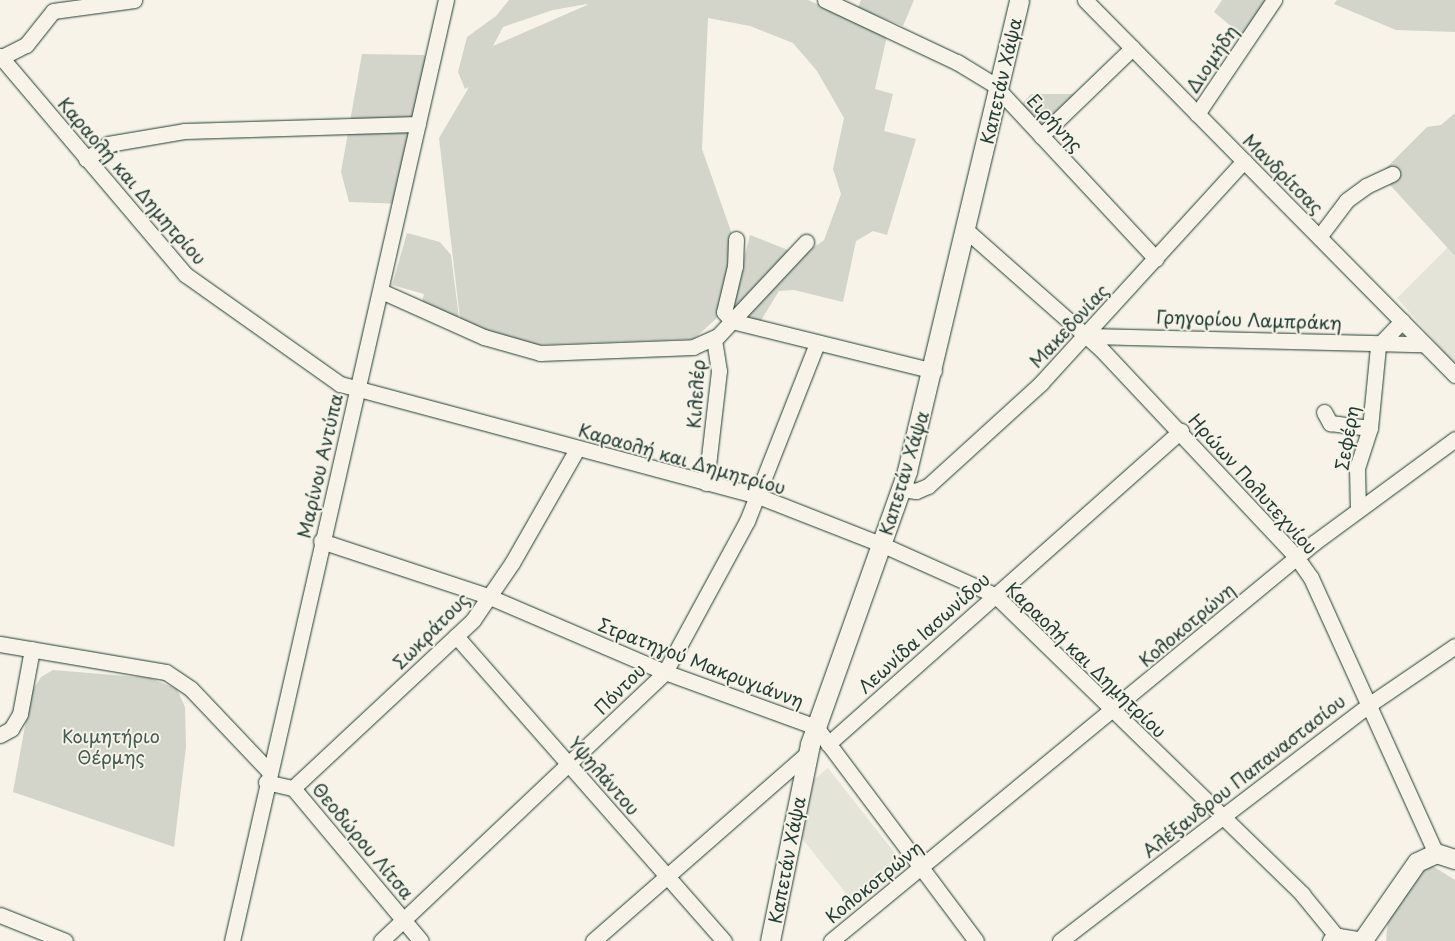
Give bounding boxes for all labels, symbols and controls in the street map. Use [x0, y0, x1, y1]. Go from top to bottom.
street label: Καπετάν Χάψα [976, 15, 1026, 147]
street label: Διομήδη [1182, 21, 1242, 97]
street label: Ειρήνης [1023, 90, 1087, 156]
street label: Καραολή και Δημητρίου [53, 93, 211, 269]
street label: Μανδρίτσας [1239, 130, 1327, 218]
street label: Μακεδονίας [1025, 280, 1113, 372]
street label: Γρηγορίου Λαμπράκη [1156, 306, 1342, 334]
street label: Κιλελέρ [683, 359, 709, 429]
street label: Μαρίνου Αντύπα [293, 392, 347, 540]
street label: Σεφέρη [1331, 404, 1363, 472]
street label: Καπετάν Χάψα [875, 408, 933, 538]
street label: Ηρώων Πολυτεχνίου [1184, 409, 1322, 559]
street label: Καραολή και Δημητρίου [576, 419, 788, 499]
street label: Λεωνίδα Ιασωνίδου [853, 568, 995, 698]
street label: Καραολή και Δημητρίου [1001, 577, 1171, 743]
street label: Κολοκοτρώνη [1135, 579, 1239, 671]
street label: Σωκράτους [389, 589, 473, 673]
street label: Στρατηγού Μακρυγιάννη [595, 614, 807, 712]
street label: Πόντου [590, 659, 650, 719]
street label: Αλέξανδρου Παπαναστασίου [1138, 690, 1350, 862]
park label: Κοιμητήριο Θέρμης [62, 726, 160, 769]
street label: Υψηλάντου [564, 732, 644, 820]
street label: Θεοδώρου Λίτσα [308, 778, 418, 904]
street label: Καπετάν Χάψα [764, 794, 810, 926]
street label: Κολοκοτρώνη [821, 836, 927, 928]

